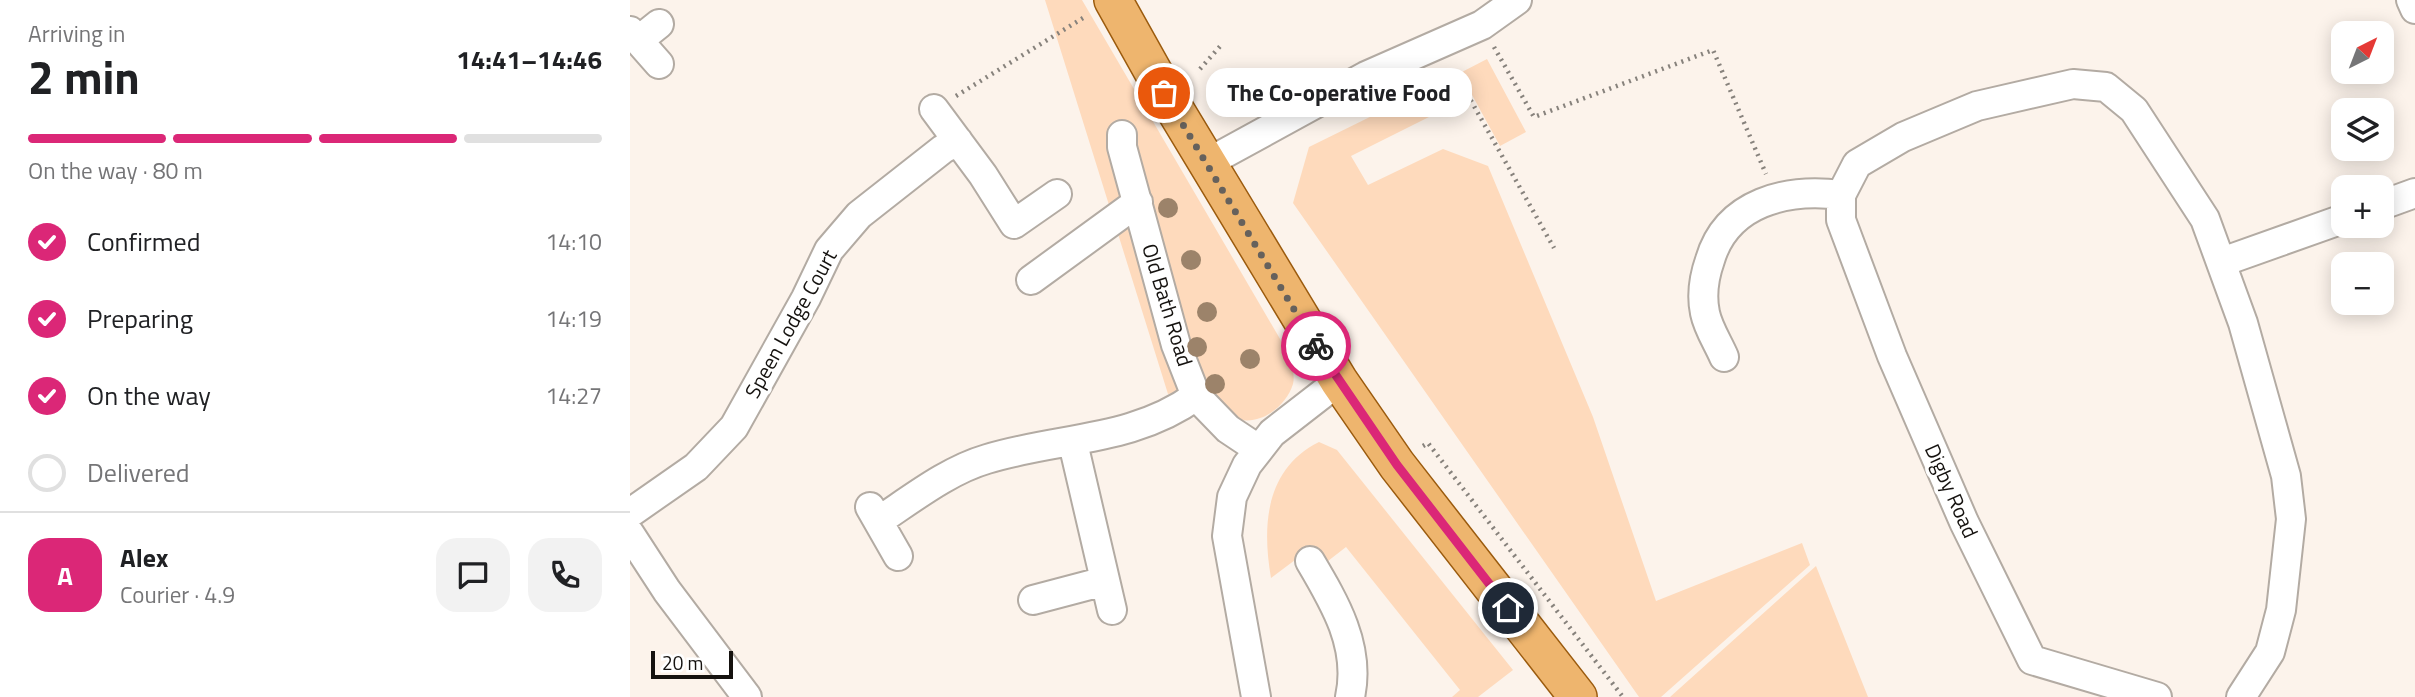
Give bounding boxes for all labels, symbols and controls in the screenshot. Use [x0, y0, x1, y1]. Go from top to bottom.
text: Arriving in [28, 16, 125, 51]
north arrow [2331, 21, 2394, 84]
map controls [2331, 21, 2394, 315]
text: 14:41–14:46 [456, 40, 602, 79]
text: 2 min [28, 42, 140, 112]
pin [1134, 63, 1194, 123]
callout: The Co-operative Food [1206, 68, 1472, 118]
icon: bag [1145, 74, 1183, 112]
text: The Co-operative Food [1227, 75, 1451, 110]
button: layers [2331, 98, 2394, 161]
text: On the way · 80 m [28, 153, 203, 188]
button: + [2331, 175, 2394, 238]
text: Confirmed [87, 222, 201, 261]
icon: check [28, 223, 66, 261]
text: 14:10 [545, 224, 602, 259]
street label: Old Bath Road [1134, 239, 1202, 370]
street label: Speen Lodge Court [736, 243, 845, 404]
button: − [2331, 252, 2394, 315]
text: Preparing [87, 299, 193, 338]
icon: check [28, 300, 66, 338]
text: 14:19 [545, 301, 602, 336]
courier [1281, 311, 1351, 381]
icon: bike [1297, 327, 1335, 365]
text: On the way [87, 376, 211, 415]
icon: check [28, 377, 66, 415]
text: 14:27 [545, 378, 602, 413]
street label: Digby Road [1917, 438, 1987, 543]
text: Delivered [87, 453, 190, 492]
text: Alex [120, 538, 168, 577]
button: chat [436, 538, 510, 612]
button: phone [528, 538, 602, 612]
text: A [57, 556, 73, 595]
text: Courier · 4.9 [120, 577, 235, 612]
pin [1478, 578, 1538, 638]
icon: home [1489, 589, 1527, 627]
scale bar [651, 648, 733, 680]
text: 20 m [662, 648, 703, 677]

